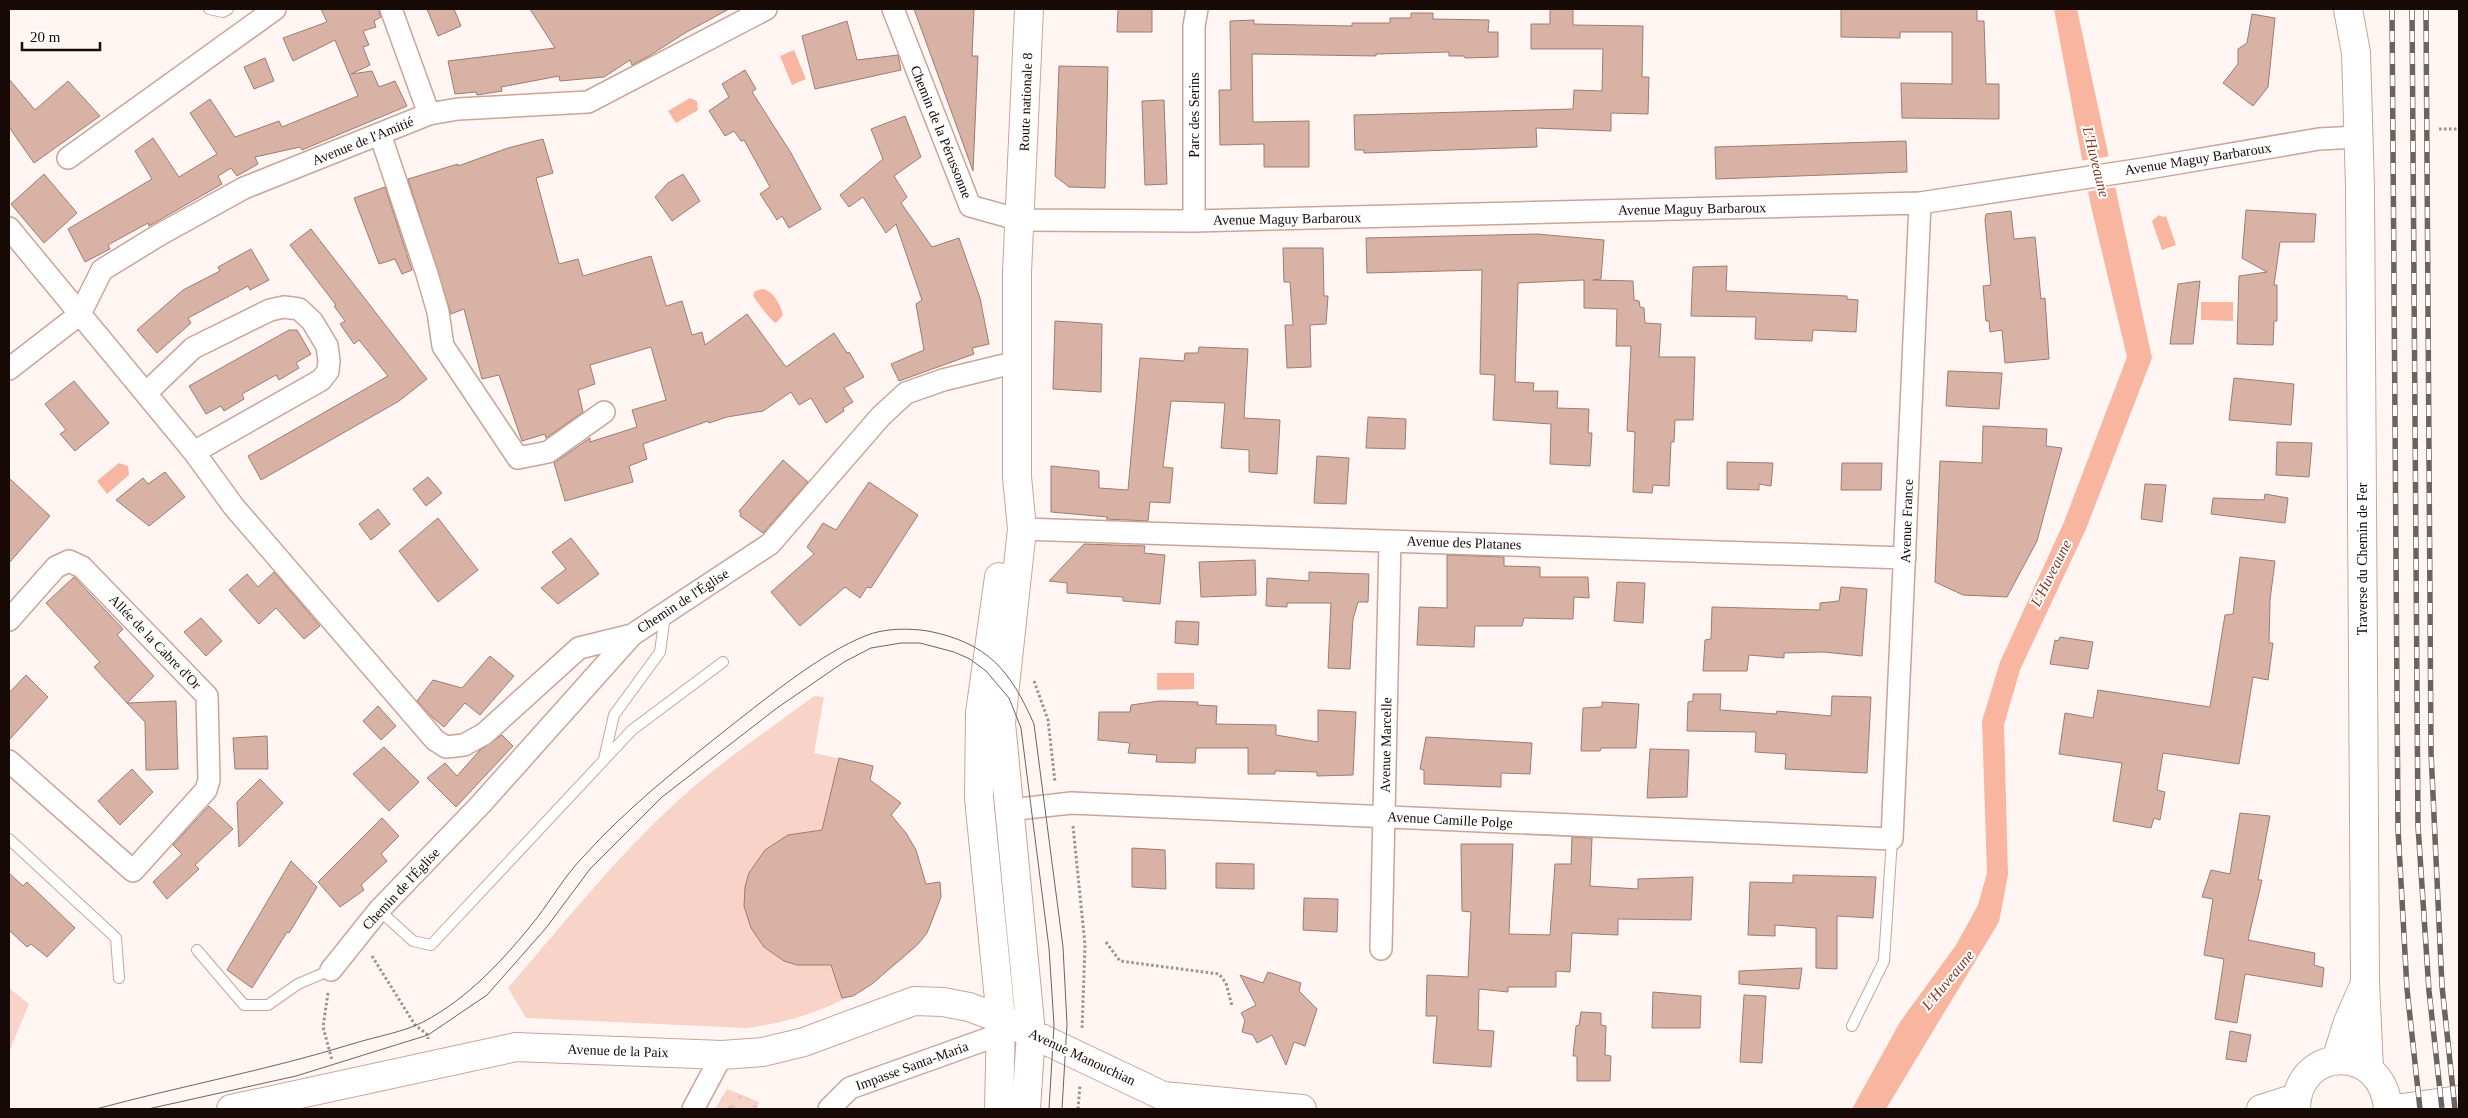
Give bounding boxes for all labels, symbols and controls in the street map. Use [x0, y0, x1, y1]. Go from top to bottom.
scale bar [22, 20, 100, 52]
text: 20 m [30, 29, 61, 45]
street label: Route nationale 8 [1017, 52, 1035, 152]
street label: Chemin de la Pérussonne [907, 63, 975, 201]
street label: Parc des Serins [1187, 72, 1202, 158]
street label: Avenue de l'Amitié [310, 114, 416, 168]
water label: L'Huveaune [2079, 124, 2113, 199]
street label: Avenue Maguy Barbaroux [2124, 140, 2272, 178]
street label: Avenue Maguy Barbaroux [1618, 200, 1766, 218]
street label: Avenue Maguy Barbaroux [1213, 210, 1361, 228]
street label: Avenue France [1898, 479, 1916, 563]
street label: Traverse du Chemin de Fer [2355, 482, 2370, 635]
street label: Avenue des Platanes [1406, 534, 1522, 552]
water label: L'Huveaune [2027, 537, 2075, 610]
street label: Chemin de l'Église [634, 565, 732, 636]
street label: Allée de la Cabre d'Or [106, 592, 204, 693]
street label: Avenue Marcelle [1378, 697, 1394, 793]
street label: Avenue Camille Polge [1387, 809, 1513, 831]
street label: Chemin de l'Église [359, 844, 443, 933]
water label: L'Huveaune [1918, 947, 1978, 1014]
street label: Avenue Manouchian [1026, 1026, 1138, 1088]
street label: Impasse Santa-Maria [854, 1038, 971, 1093]
street label: Avenue de la Paix [567, 1042, 669, 1060]

